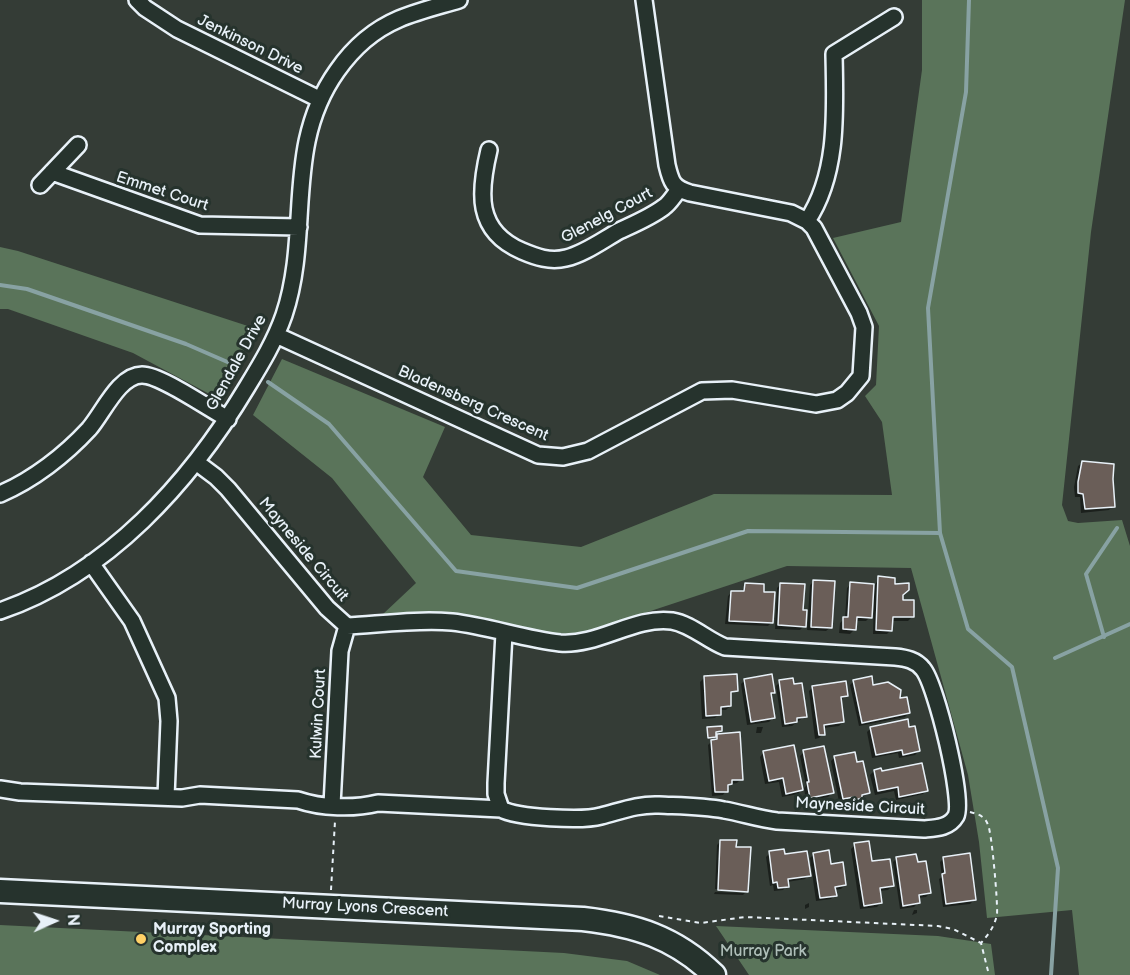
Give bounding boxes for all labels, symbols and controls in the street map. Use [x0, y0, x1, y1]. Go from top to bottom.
street label: Jenkinson Drive [194, 11, 306, 79]
street label: Emmet Court [113, 168, 211, 216]
street label: Glenelg Court [558, 184, 656, 248]
street label: Glendale Drive [203, 312, 271, 414]
street label: Bladensberg Crescent [395, 362, 551, 446]
street label: Mayneside Circuit [254, 494, 352, 606]
street label: Kulwin Court [307, 668, 331, 760]
street label: Mayneside Circuit [795, 794, 925, 820]
north arrow [24, 891, 84, 951]
street label: Murray Lyons Crescent [281, 894, 449, 922]
text: N [63, 914, 82, 927]
place label: Murray Sporting Complex [153, 920, 271, 958]
marker: Murray Sporting Complex [134, 932, 148, 946]
park label: Murray Park [720, 942, 806, 962]

